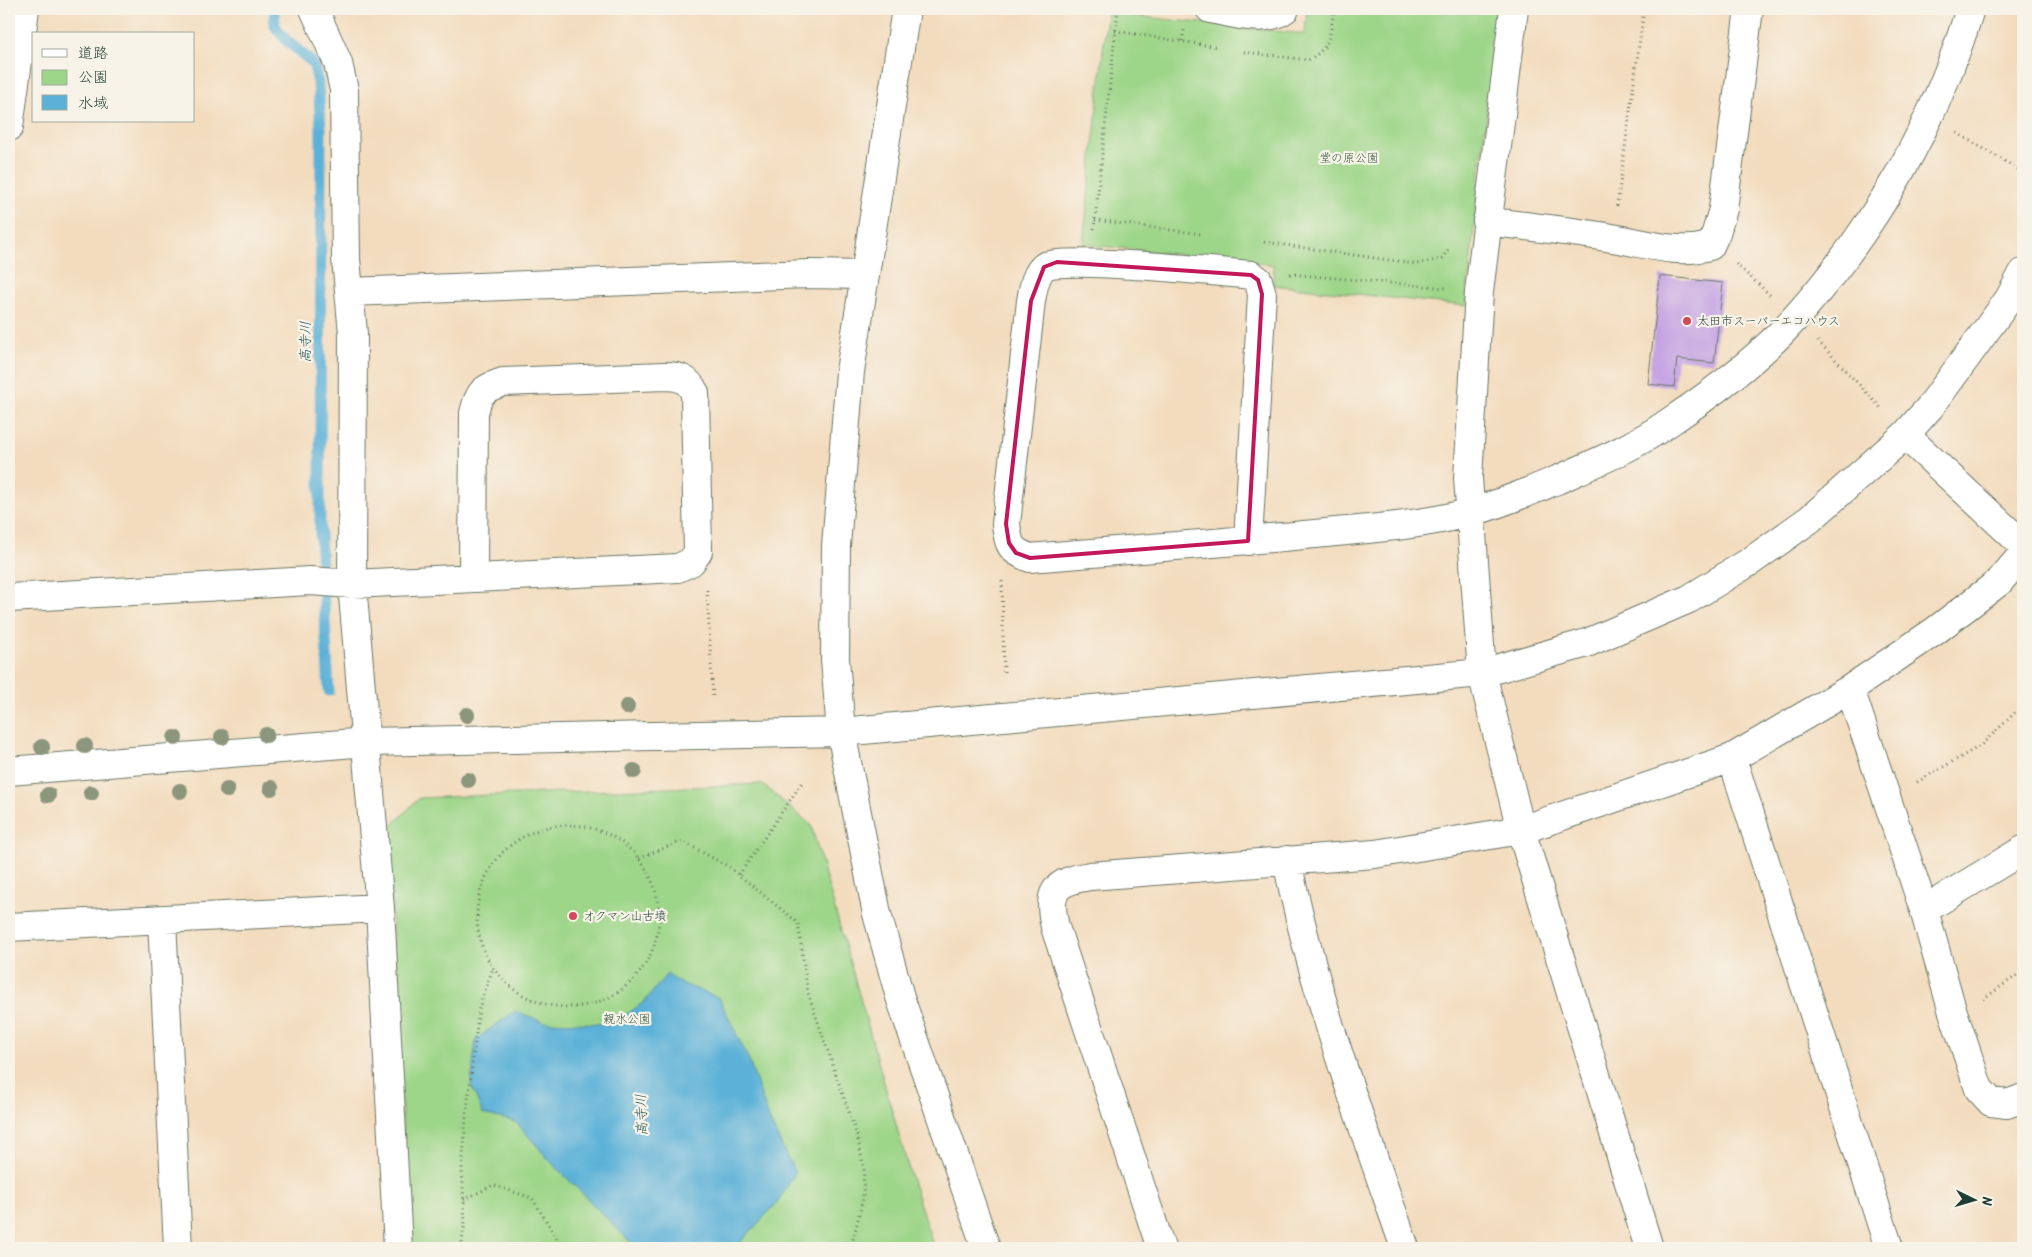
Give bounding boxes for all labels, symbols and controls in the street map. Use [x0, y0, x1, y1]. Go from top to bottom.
legend [32, 32, 195, 122]
text: 道路 [78, 42, 108, 66]
text: 公園 [78, 66, 108, 90]
text: 水域 [78, 92, 108, 116]
park label: 堂の原公園 [1319, 149, 1379, 168]
place label: 太田市スーパーエコハウス [1697, 312, 1840, 331]
marker: 太田市スーパーエコハウス [1681, 315, 1693, 327]
water label: 高寺川 [295, 321, 317, 363]
place label: オクマン山古墳 [583, 907, 667, 926]
marker: オクマン山古墳 [567, 910, 579, 922]
park label: 親水公園 [603, 1010, 651, 1029]
water label: 高寺川 [630, 1094, 654, 1136]
north arrow [1950, 1174, 2000, 1224]
text: N [1975, 1196, 1997, 1207]

